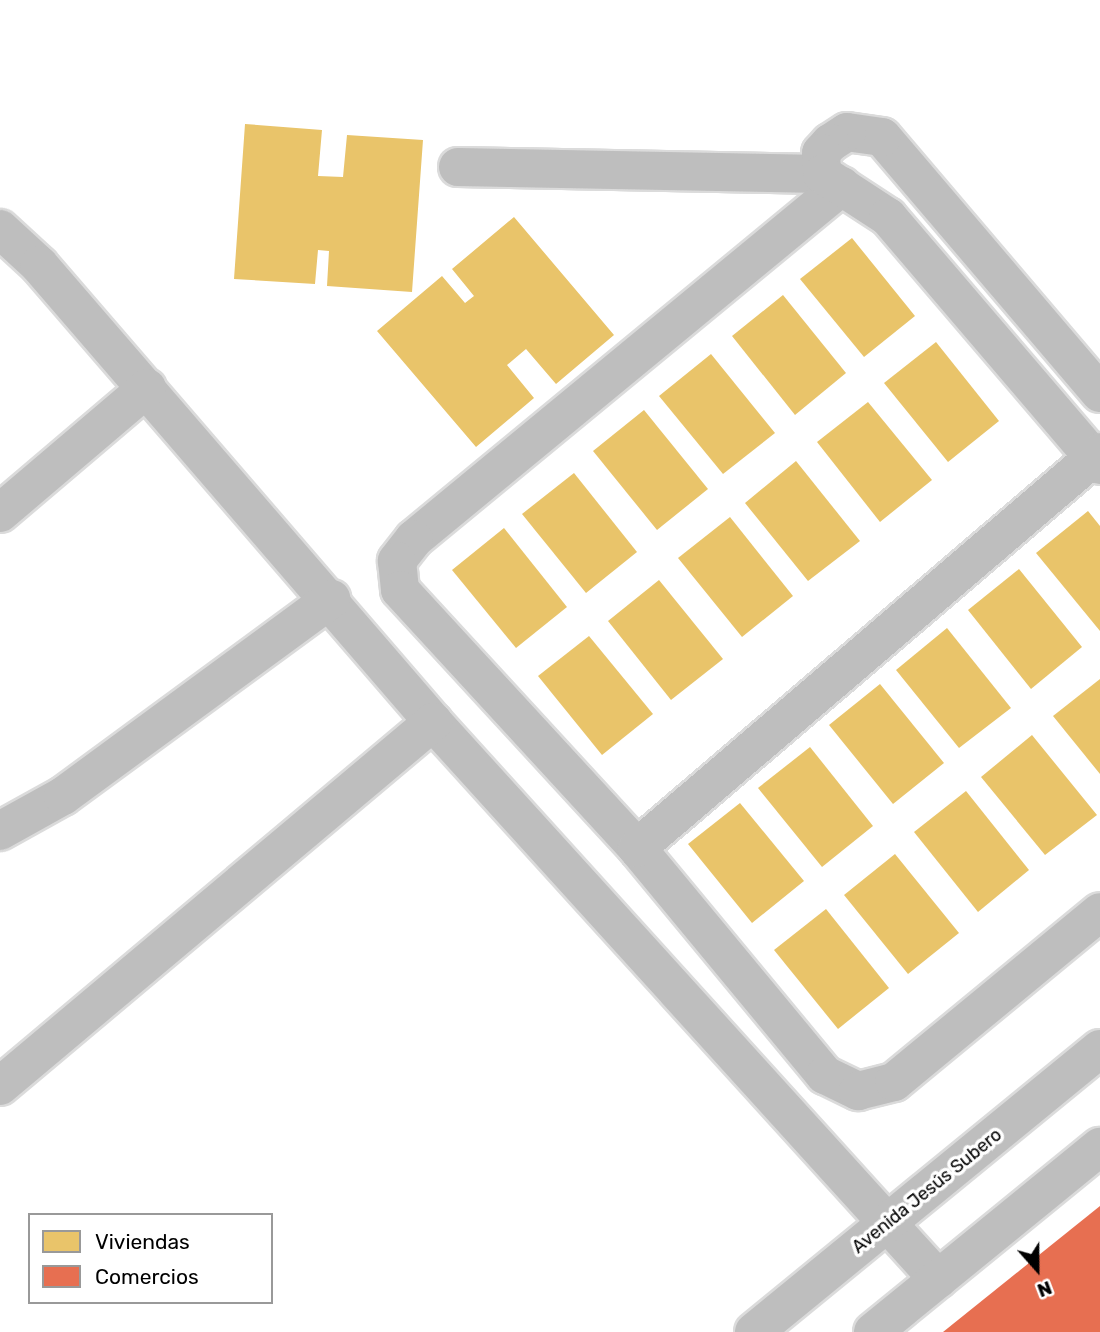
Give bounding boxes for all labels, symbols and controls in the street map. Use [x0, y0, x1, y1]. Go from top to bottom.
street label: Avenida Jesús Subero [848, 1124, 1006, 1258]
legend [28, 1213, 273, 1304]
text: Viviendas [95, 1229, 190, 1254]
north arrow [1002, 1234, 1072, 1304]
text: Comercios [95, 1264, 199, 1289]
text: N [1034, 1276, 1055, 1302]

